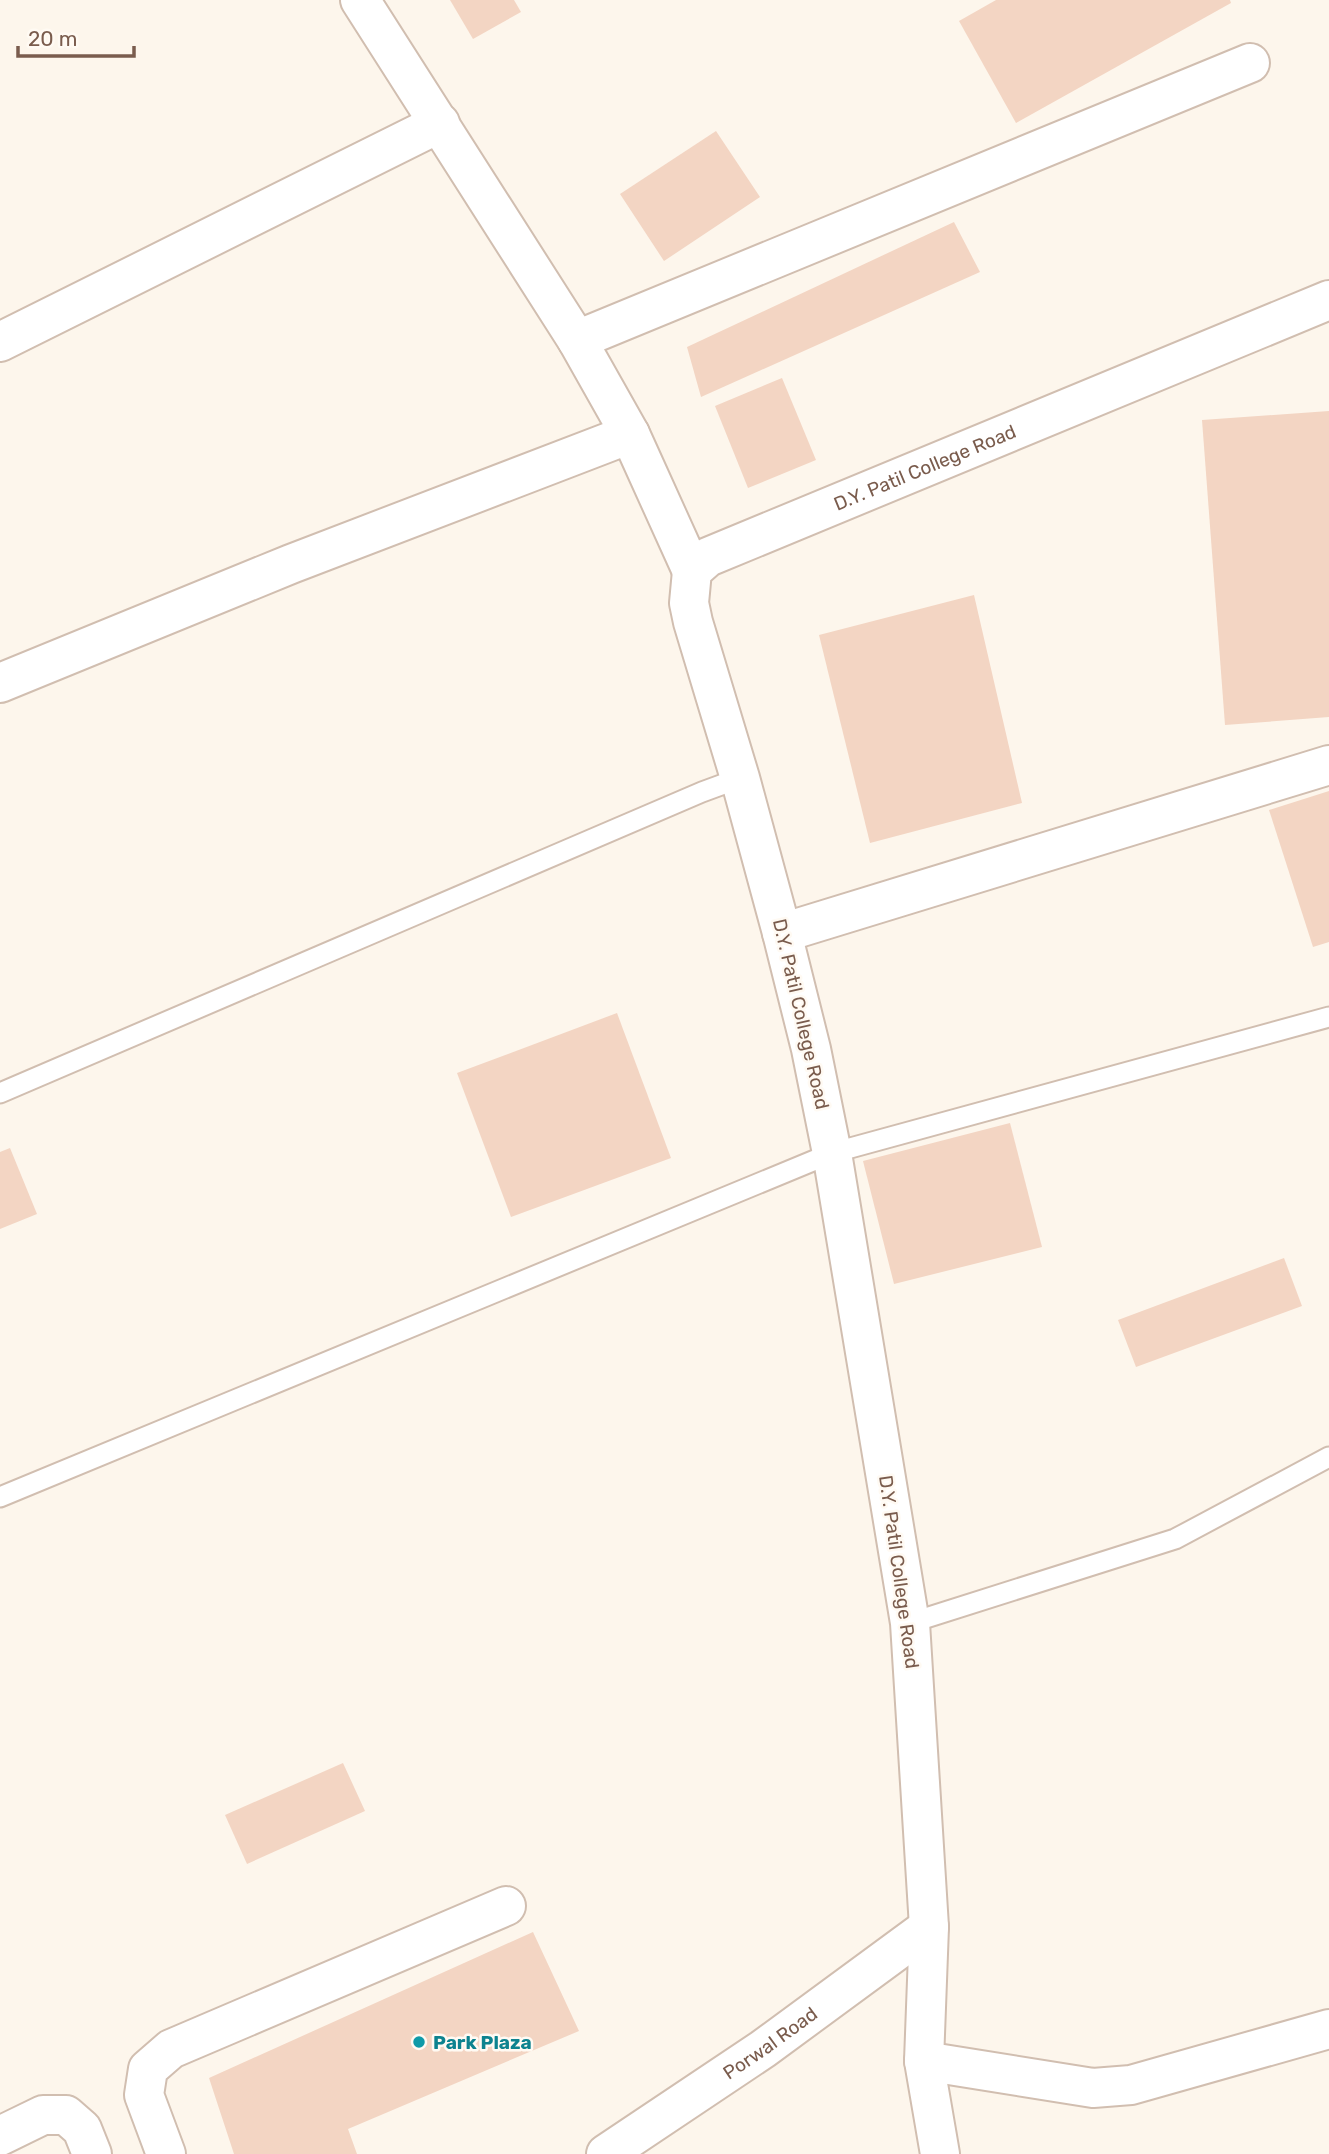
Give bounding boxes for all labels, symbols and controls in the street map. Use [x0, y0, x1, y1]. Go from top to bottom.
scale bar [18, 14, 133, 58]
text: 20 m [28, 26, 77, 51]
street label: D.Y. Patil College Road [830, 419, 1019, 515]
street label: D.Y. Patil College Road [768, 916, 834, 1112]
street label: D.Y. Patil College Road [874, 1474, 924, 1670]
street label: Porwal Road [718, 2002, 821, 2084]
place label: Park Plaza [433, 2031, 532, 2054]
marker: Park Plaza [411, 2034, 427, 2050]

